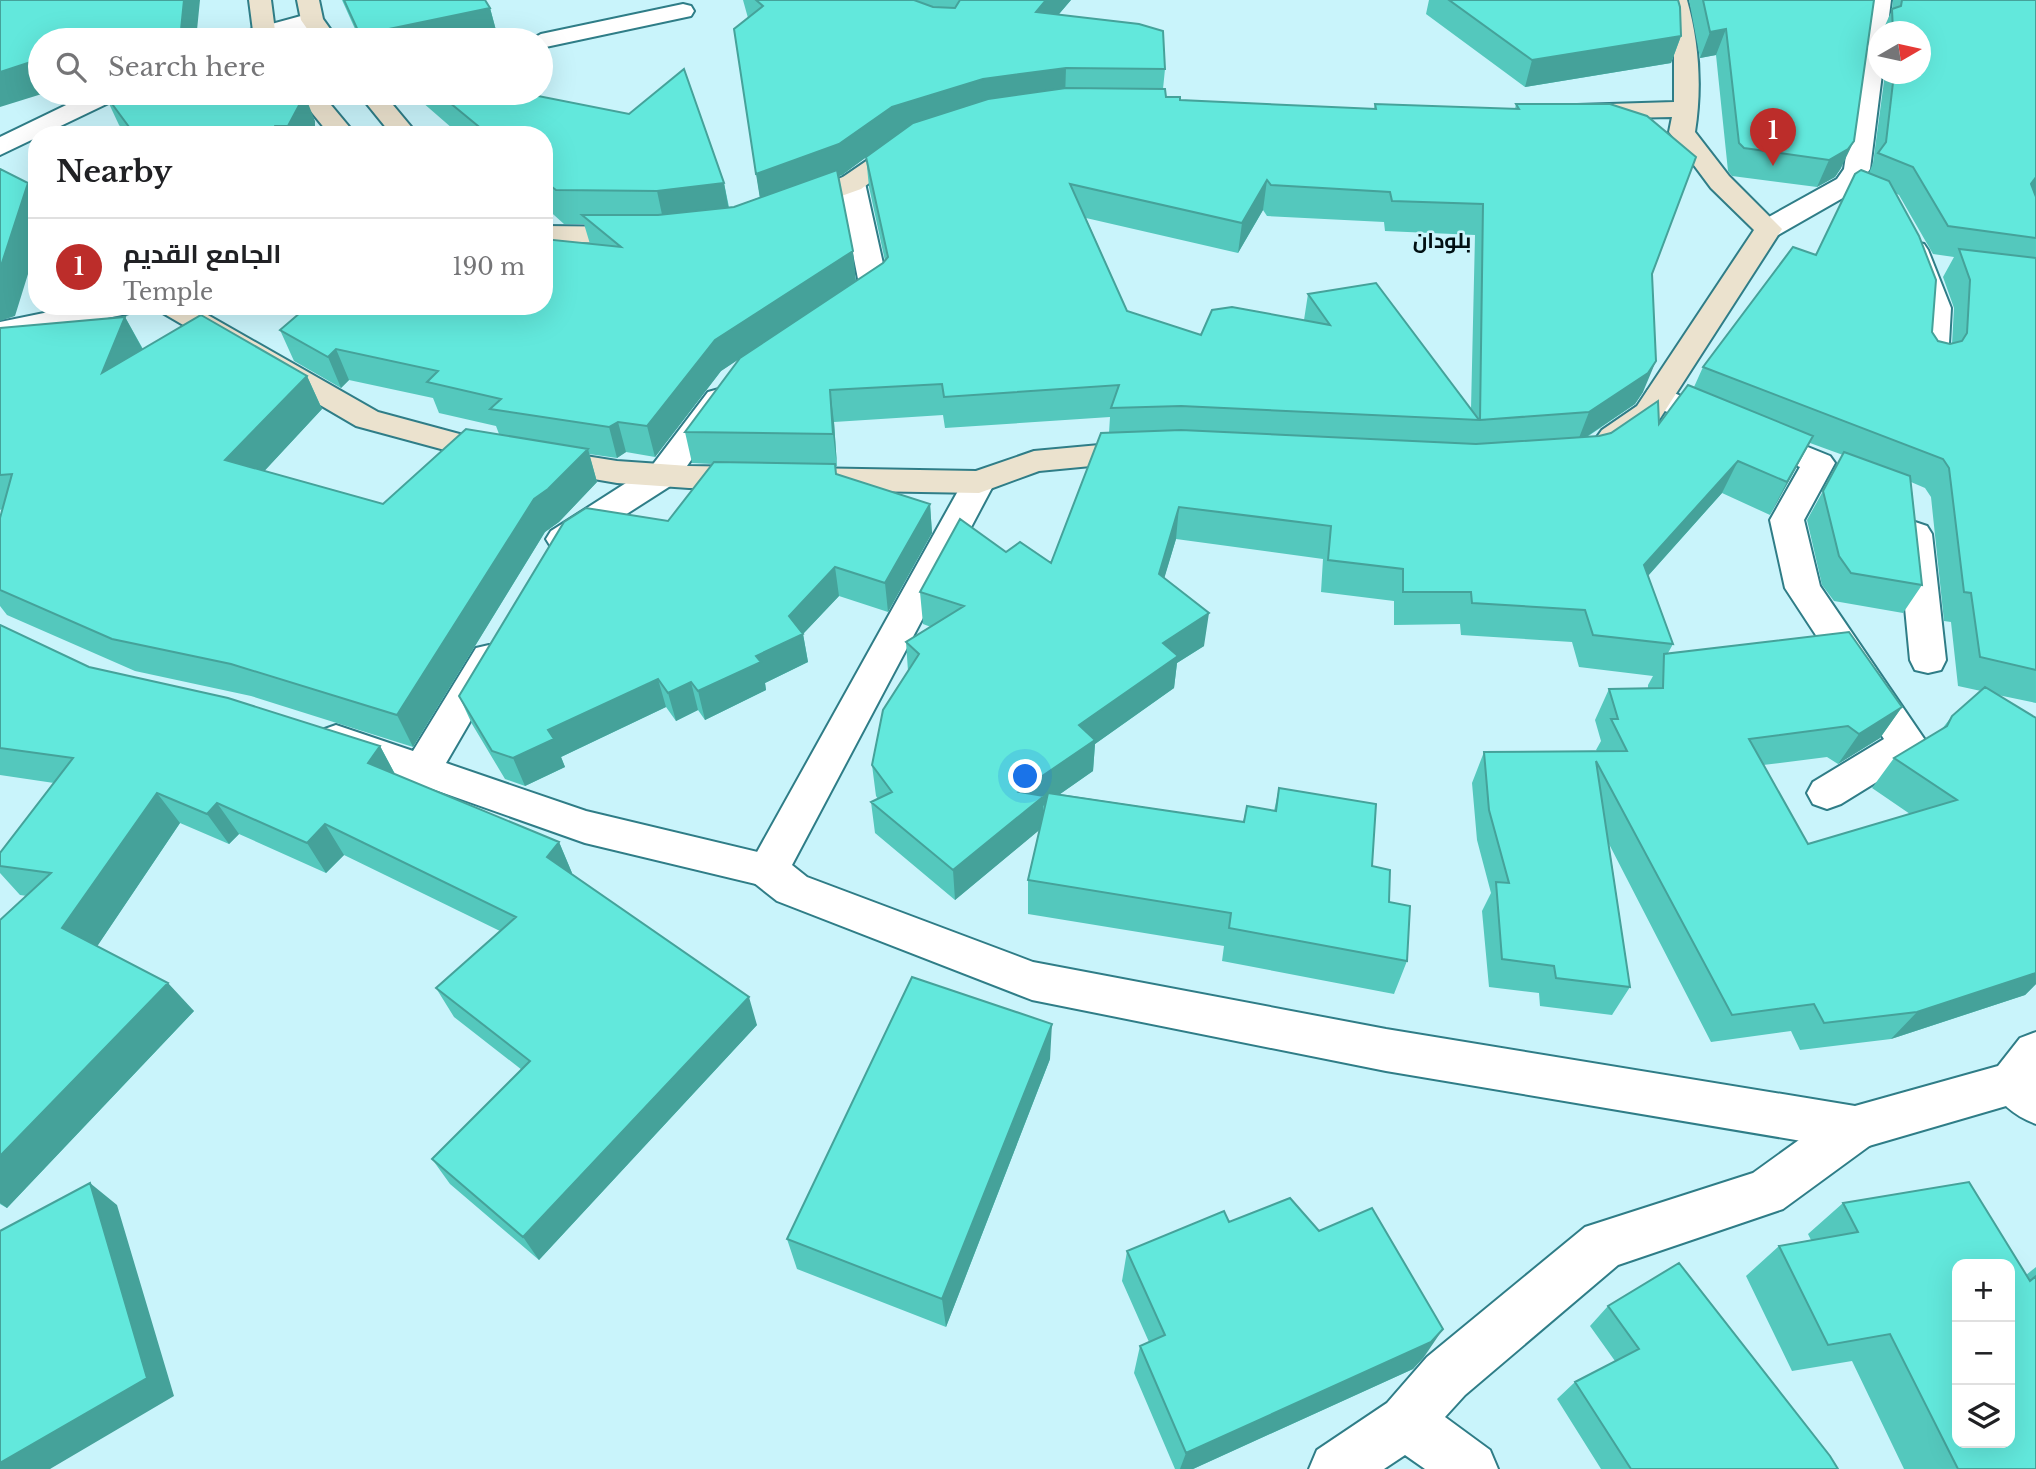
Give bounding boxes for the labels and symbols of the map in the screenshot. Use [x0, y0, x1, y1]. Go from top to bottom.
north arrow [1868, 21, 1931, 84]
pin: 1 [1750, 108, 1796, 166]
district label: بلودان [1413, 228, 1471, 254]
your location [1008, 759, 1042, 793]

